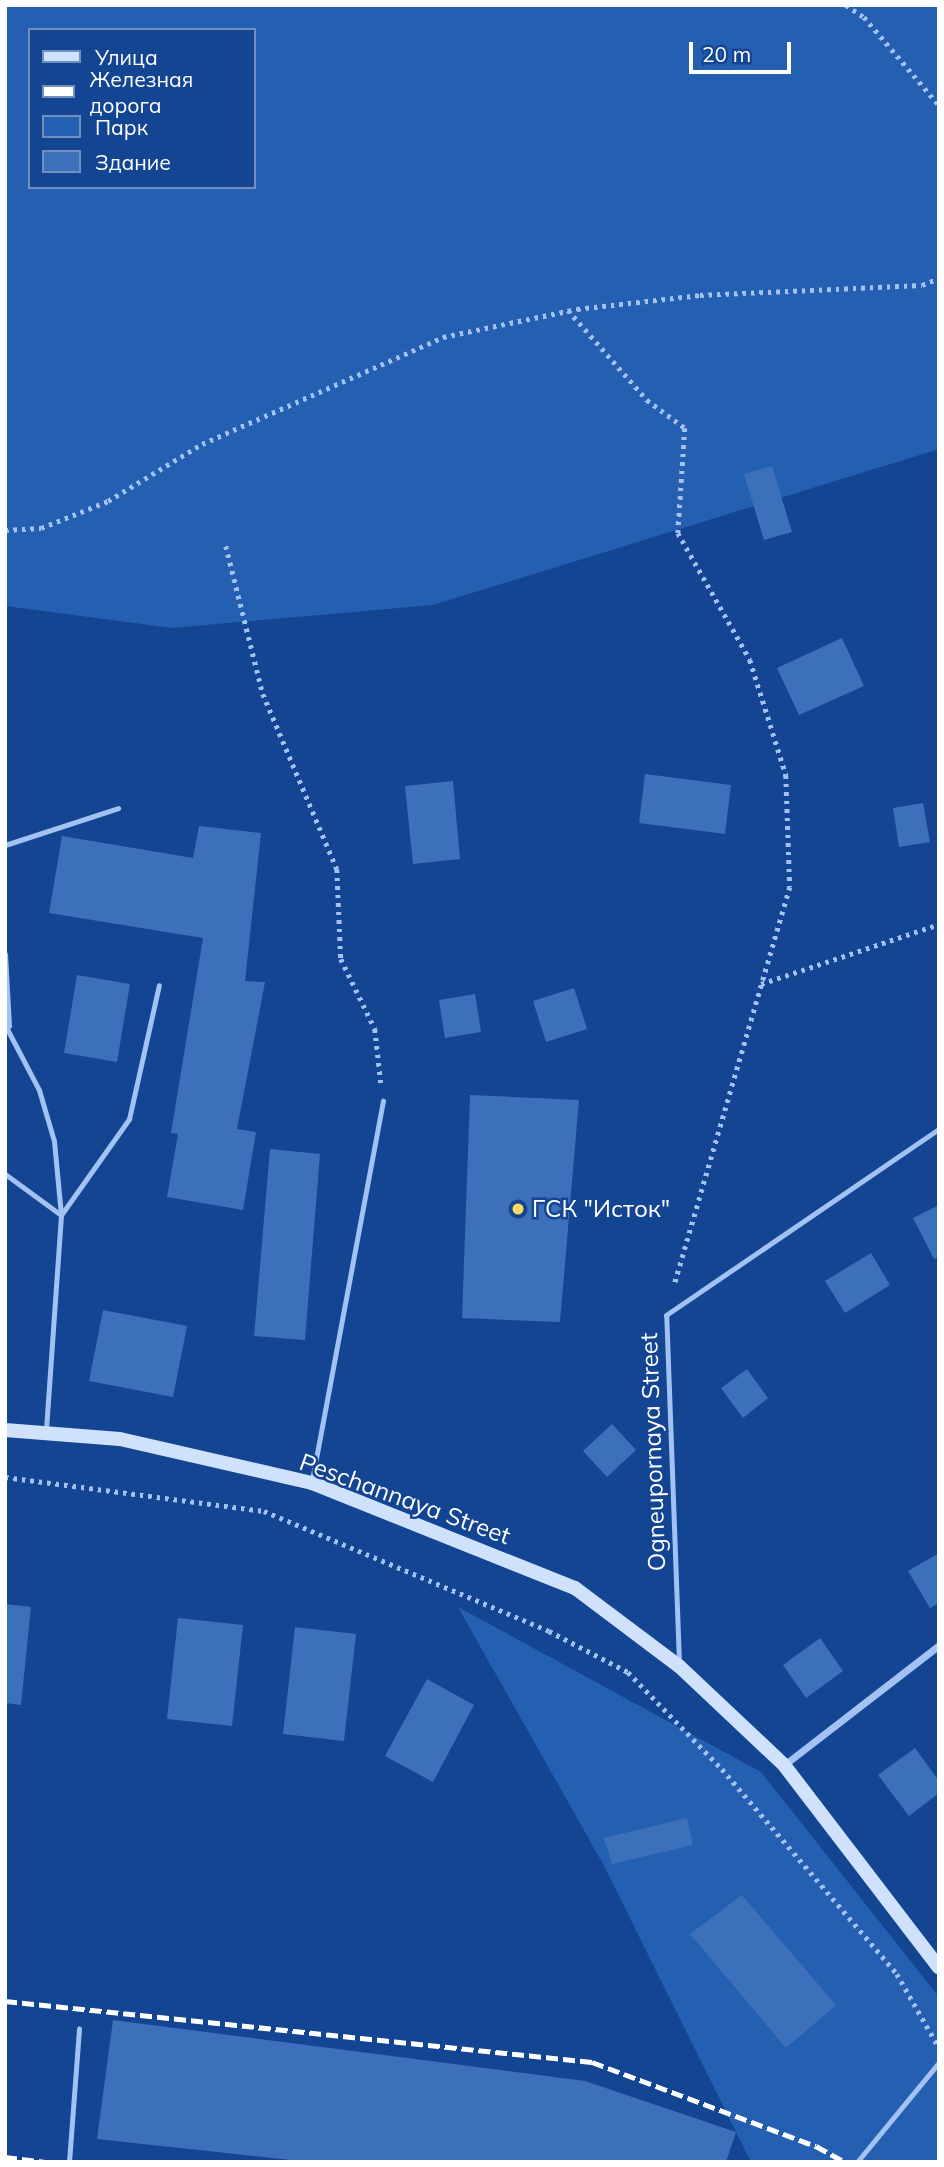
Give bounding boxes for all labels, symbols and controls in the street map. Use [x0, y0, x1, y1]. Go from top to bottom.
legend [28, 28, 256, 189]
scale bar [692, 28, 794, 72]
text: 20 m [702, 41, 751, 67]
text: Улица [95, 44, 158, 70]
text: Железная дорога [89, 66, 193, 118]
text: Парк [95, 114, 148, 140]
text: Здание [95, 149, 171, 175]
place label: ГСК "Исток" [532, 1195, 670, 1223]
marker: ГСК "Исток" [510, 1201, 526, 1217]
street label: Ogneupornaya Street [634, 1332, 672, 1572]
street label: Peschannaya Street [296, 1447, 514, 1551]

